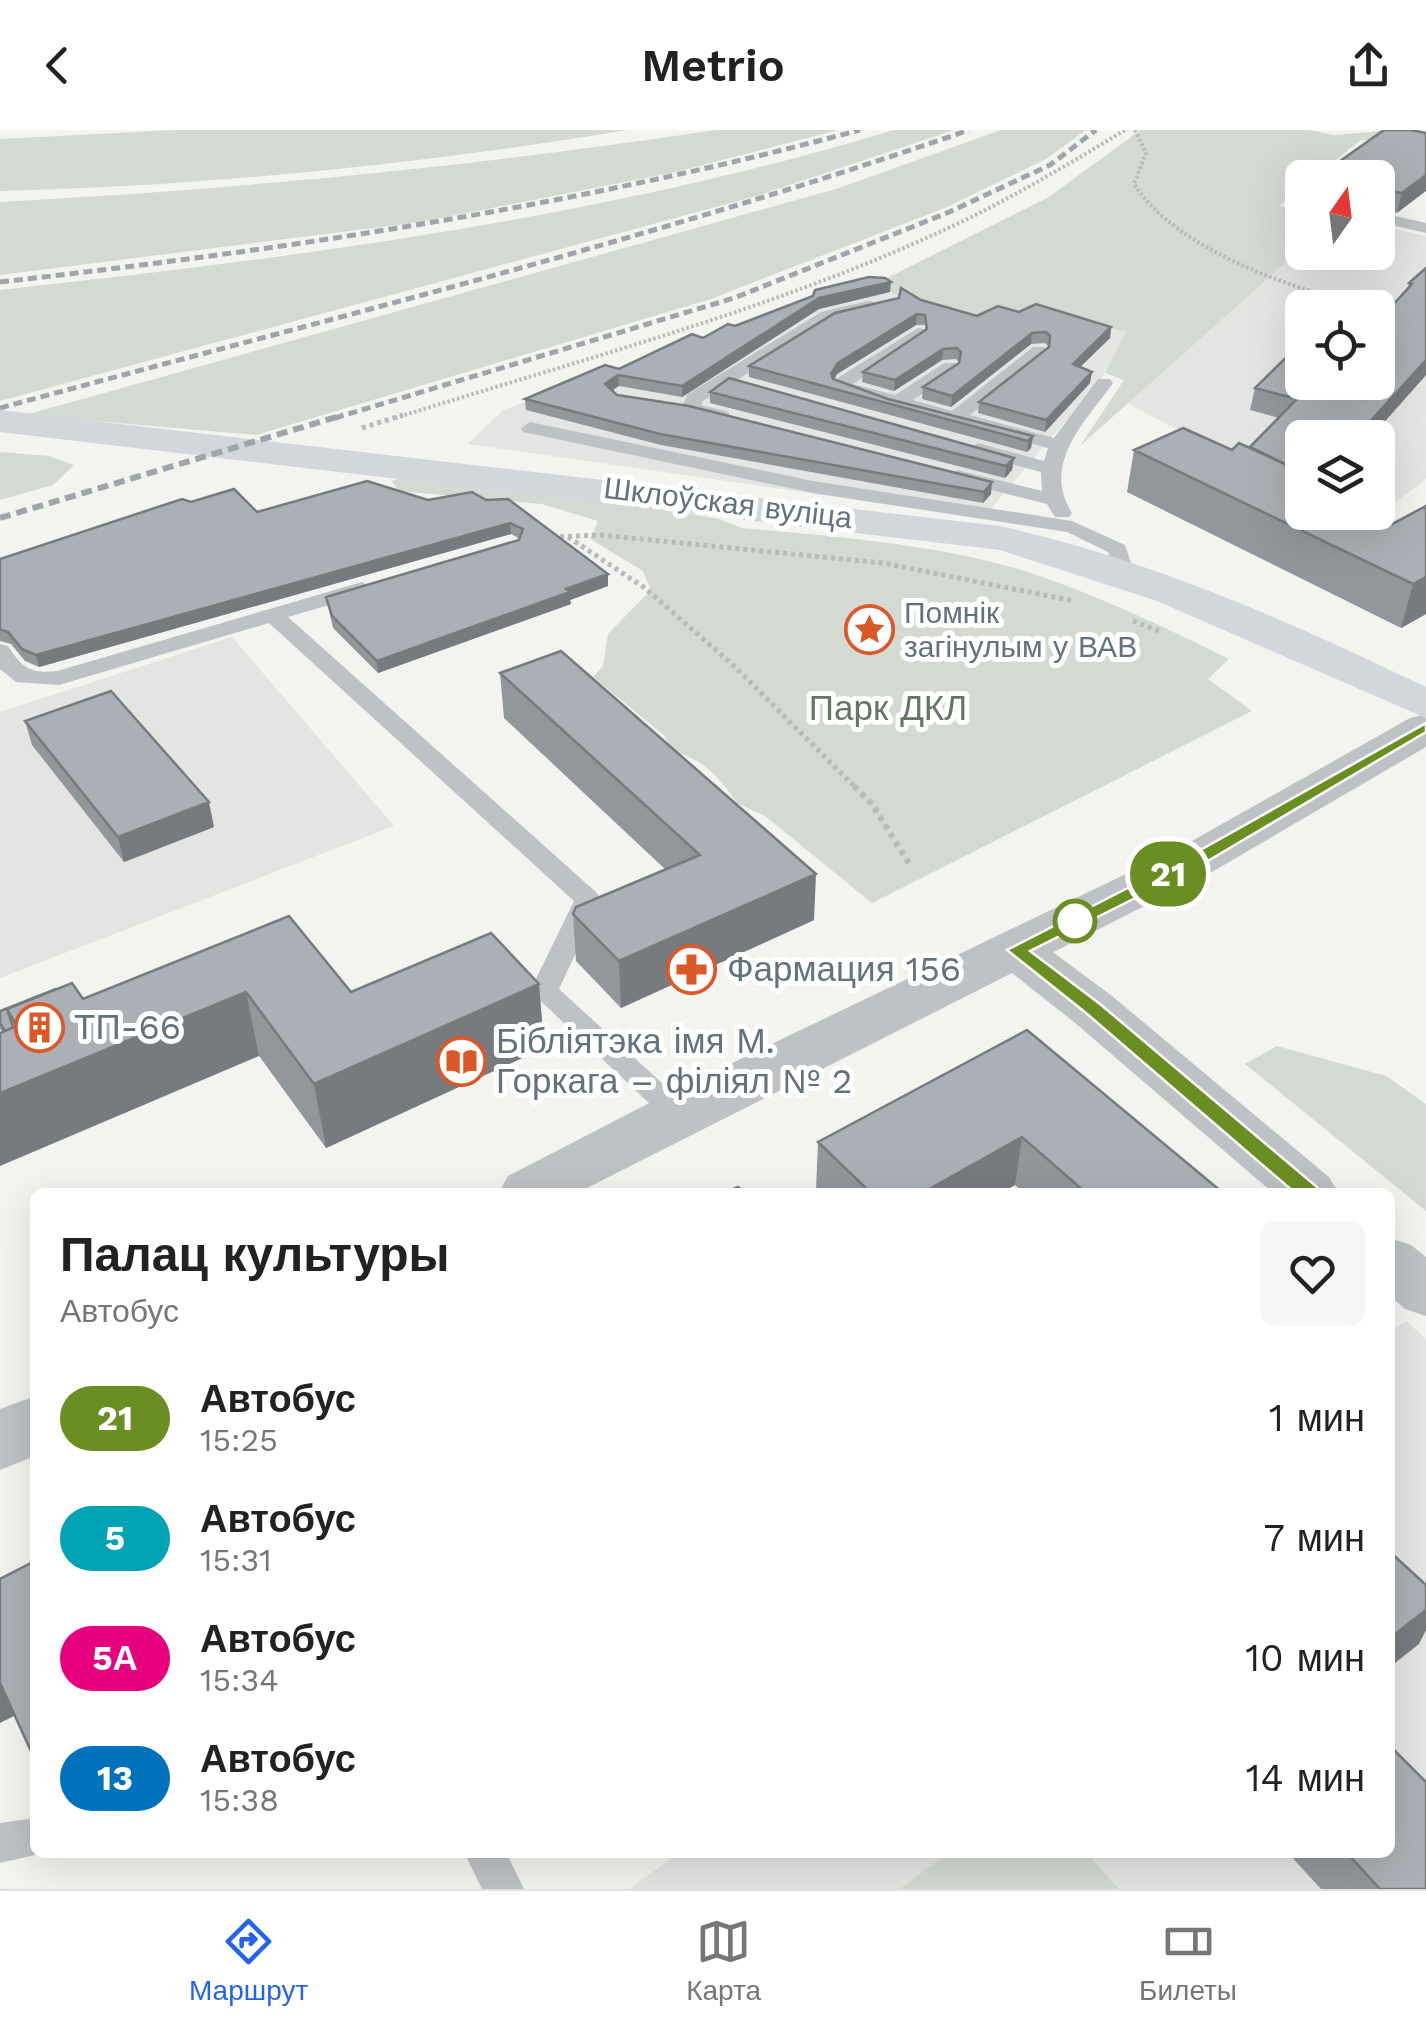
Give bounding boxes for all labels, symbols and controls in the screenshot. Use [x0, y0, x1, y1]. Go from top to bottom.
icon: back [30, 38, 85, 93]
icon: share [1341, 38, 1396, 93]
text: Metrio [641, 39, 785, 92]
north arrow [1285, 160, 1395, 270]
map controls [1285, 160, 1395, 530]
button: locate [1285, 290, 1395, 400]
button: layers [1285, 420, 1395, 530]
street label: Шклоўская вуліца [602, 470, 855, 535]
place label: Помнік загінулым у ВАВ [904, 595, 1137, 664]
place icon: Помнік загінулым у ВАВ [843, 604, 895, 656]
park label: Парк ДКЛ [809, 687, 967, 729]
line badge: 21 [1123, 842, 1213, 906]
text: 21 [1150, 853, 1186, 895]
unlabelled marker [1054, 900, 1096, 942]
pharmacy icon: Фармация 156 [666, 943, 718, 995]
place label: Фармация 156 [727, 948, 961, 990]
building icon: ТП-66 [13, 1001, 65, 1053]
place label: ТП-66 [74, 1006, 181, 1048]
place label: Бібліятэка імя М. Горкага – філіял № 2 [496, 1020, 852, 1102]
library icon: Бібліятэка імя М. Горкага – філіял № 2 [435, 1035, 487, 1087]
button: heart [1260, 1221, 1365, 1326]
text: Палац культуры [60, 1226, 450, 1283]
text: Автобус [60, 1292, 179, 1330]
text: Автобус [200, 1377, 356, 1421]
text: 1 мин [1269, 1396, 1365, 1440]
text: 21 [97, 1397, 133, 1439]
text: 15:25 [200, 1421, 278, 1459]
text: Автобус [200, 1497, 356, 1541]
text: 7 мин [1264, 1516, 1365, 1560]
text: 5 [105, 1517, 125, 1559]
text: 15:31 [200, 1541, 272, 1579]
text: Автобус [200, 1617, 356, 1661]
text: 10 мин [1245, 1636, 1365, 1680]
text: 5А [92, 1637, 138, 1679]
text: 15:34 [200, 1661, 279, 1699]
text: Автобус [200, 1737, 356, 1781]
text: 14 мин [1246, 1756, 1365, 1800]
text: 13 [97, 1757, 133, 1799]
text: 15:38 [200, 1781, 279, 1819]
tab: Маршрут [189, 1914, 308, 2007]
tab: Карта [686, 1914, 761, 2007]
tab: Билеты [1139, 1914, 1237, 2007]

